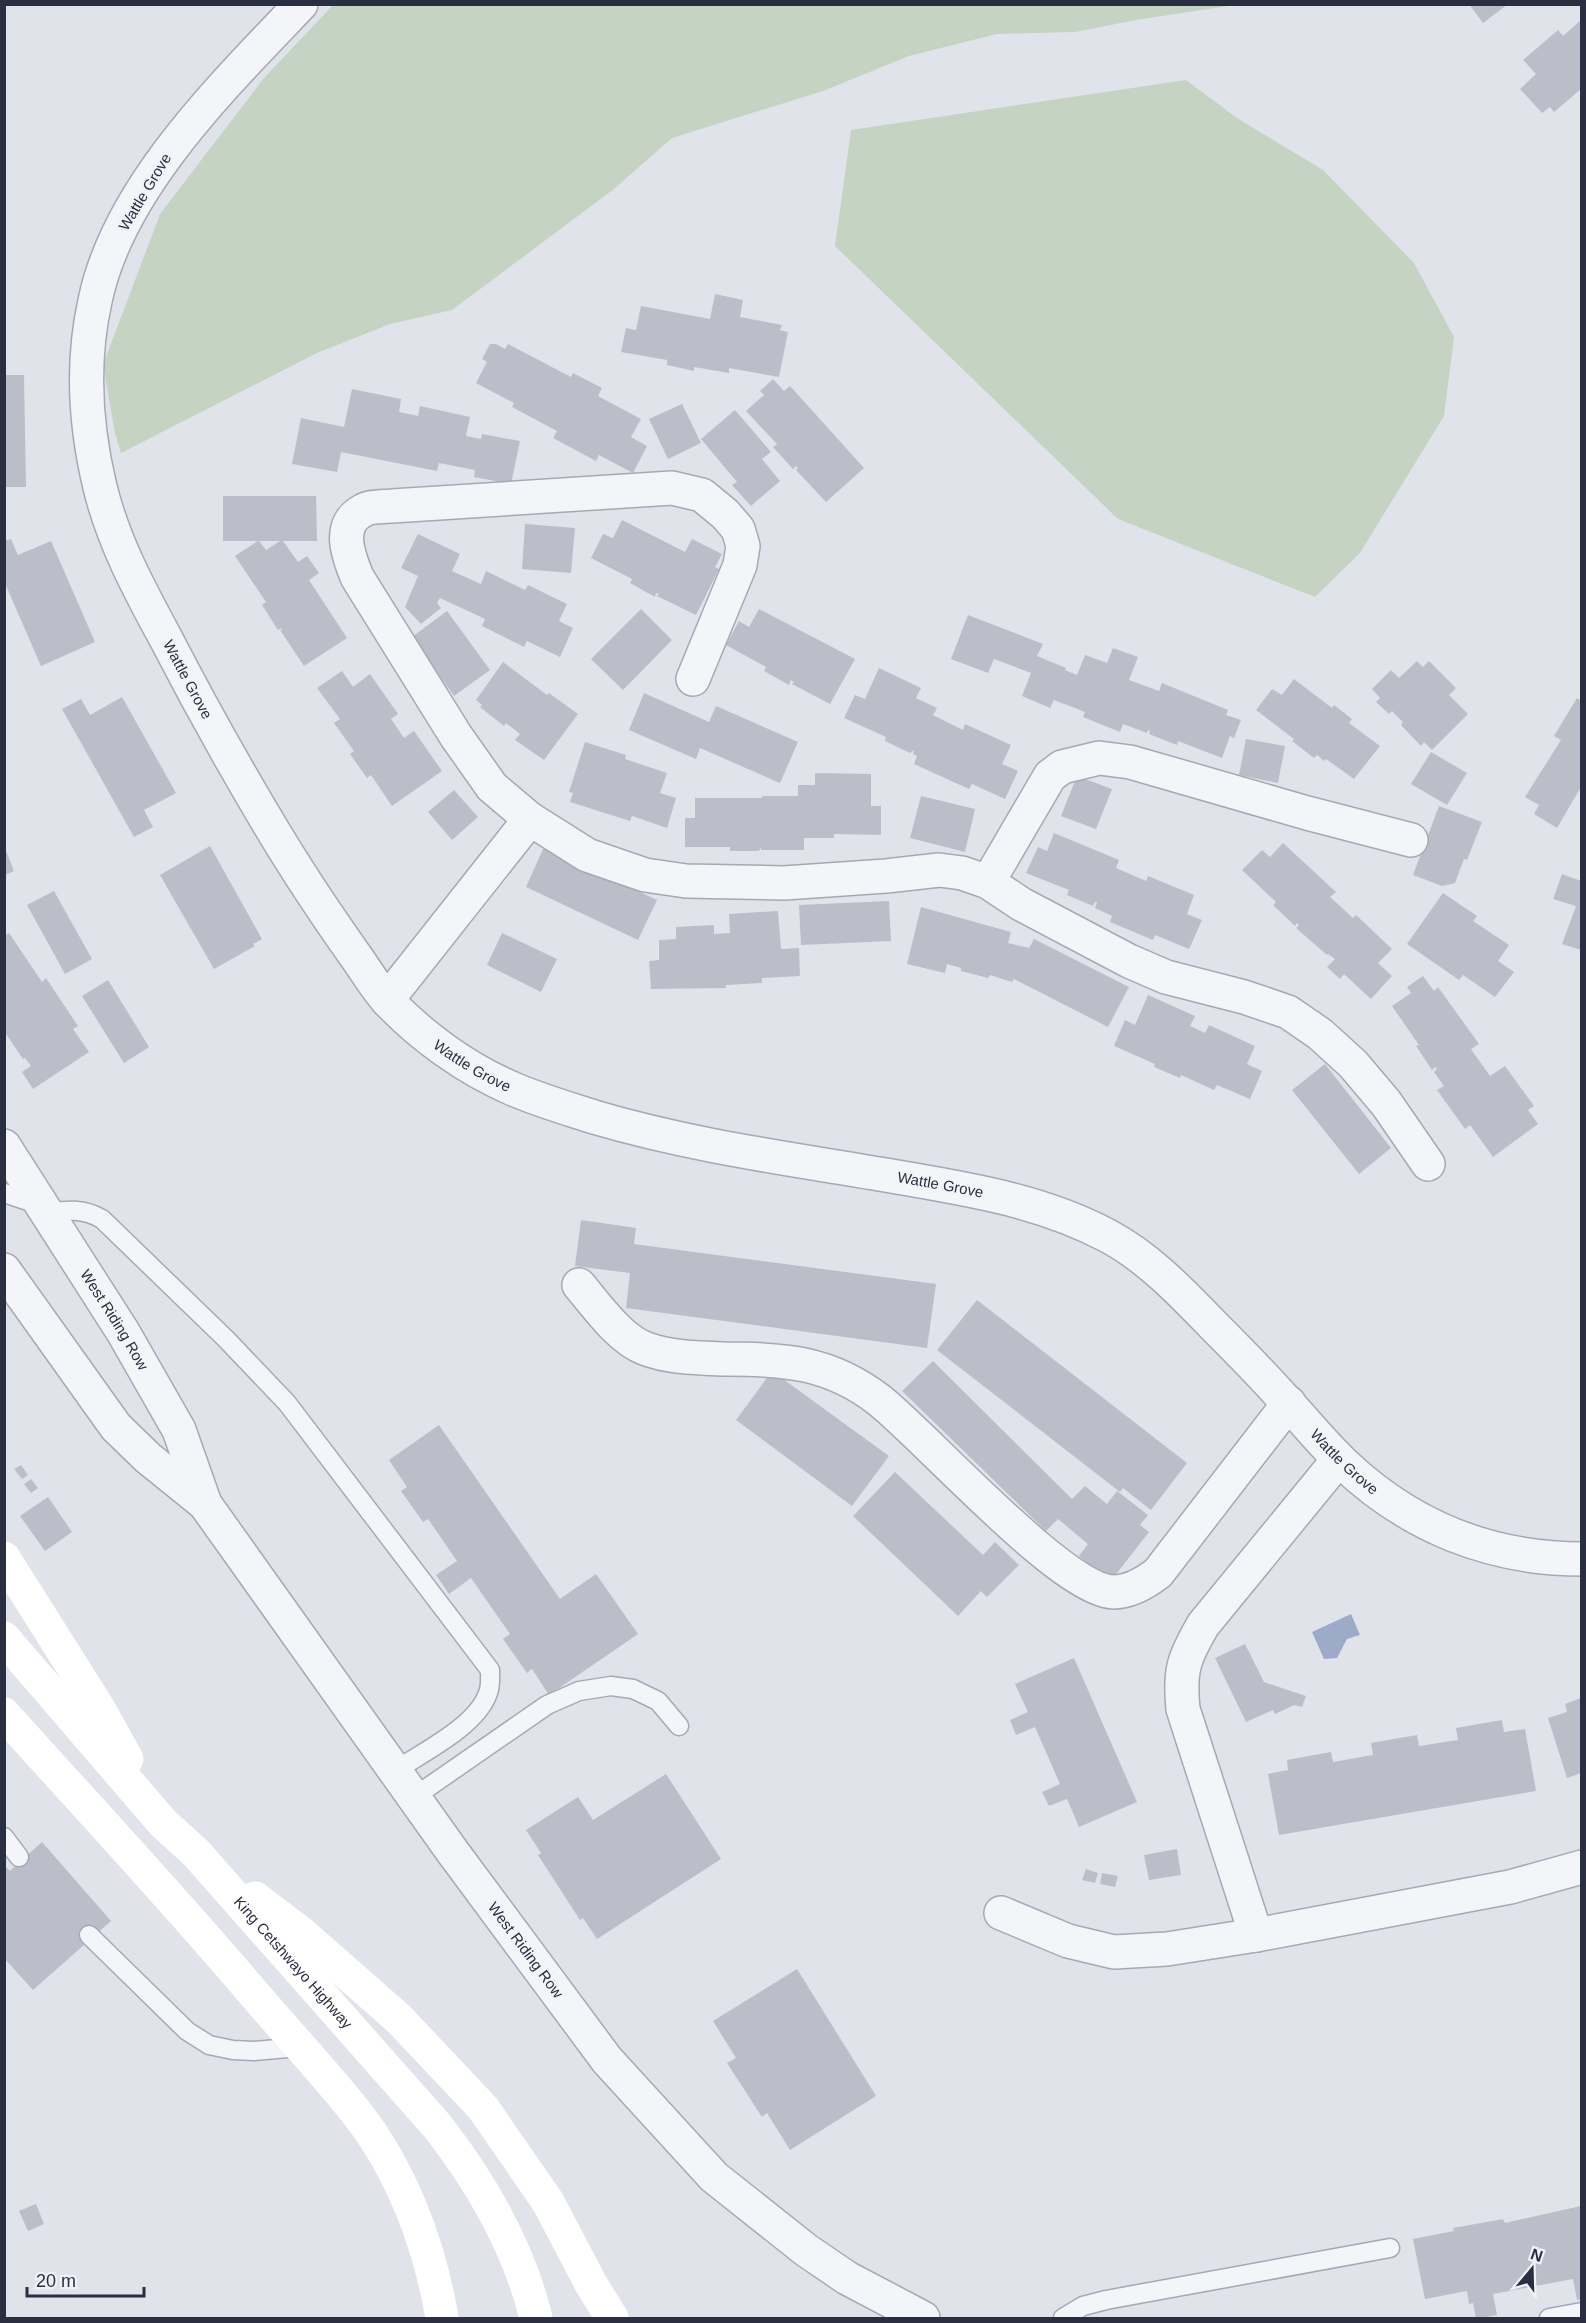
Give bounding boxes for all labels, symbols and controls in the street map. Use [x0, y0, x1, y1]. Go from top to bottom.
street label: Wattle Grove [115, 150, 174, 233]
street label: Wattle Grove [160, 637, 216, 722]
street label: Wattle Grove [430, 1036, 514, 1095]
street label: Wattle Grove [896, 1168, 985, 1201]
street label: West Riding Row [77, 1266, 152, 1373]
street label: Wattle Grove [1307, 1426, 1382, 1498]
street label: King Cetshwayo Highway [231, 1893, 356, 2032]
street label: West Riding Row [485, 1899, 567, 2001]
north arrow [1502, 2239, 1562, 2299]
text: N [1528, 2245, 1545, 2265]
scale bar [27, 2260, 144, 2298]
text: 20 m [36, 2271, 76, 2291]

